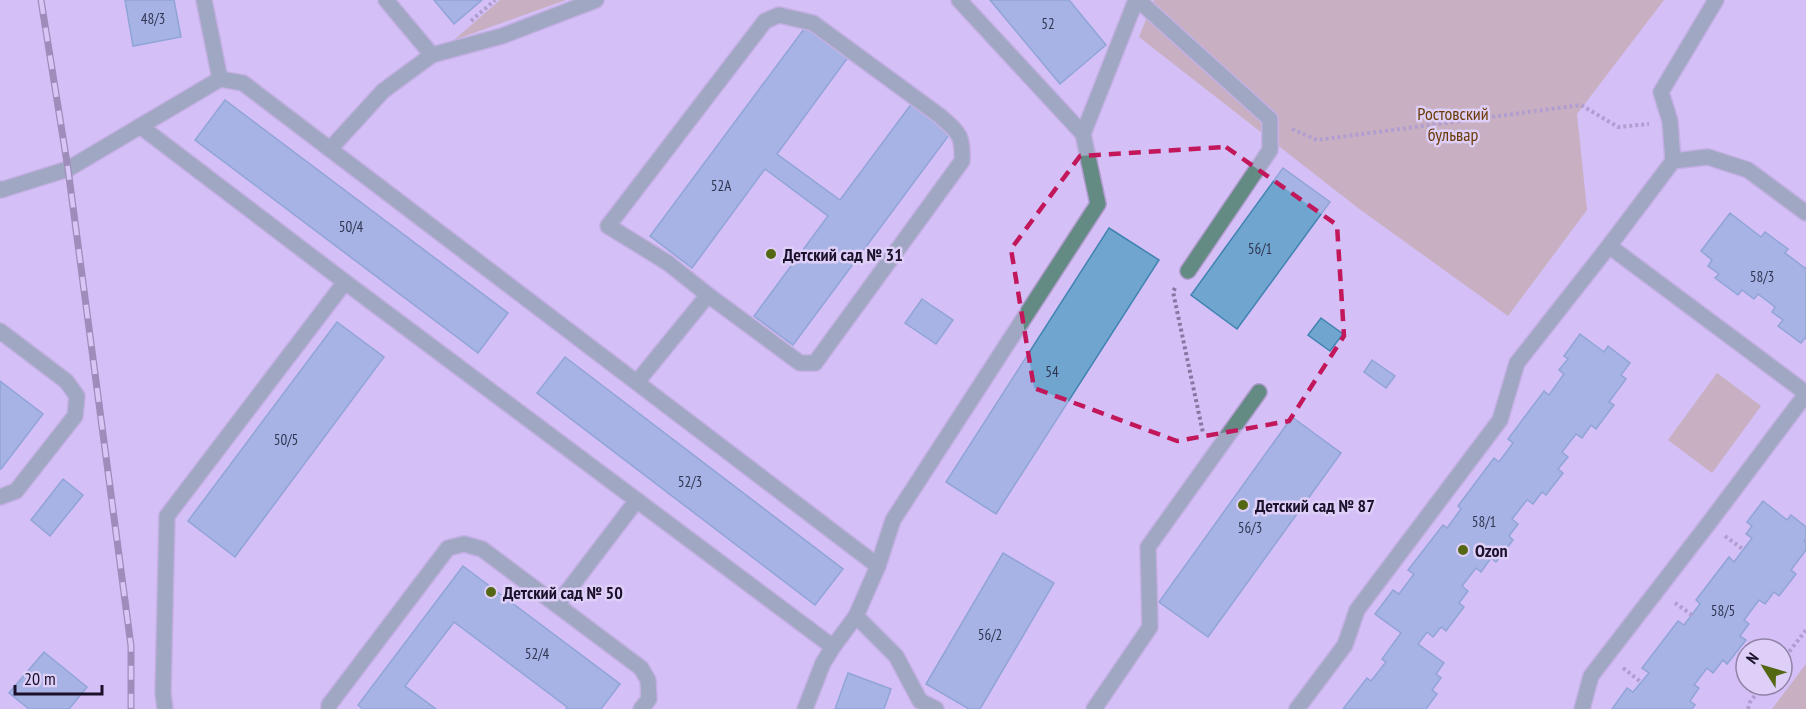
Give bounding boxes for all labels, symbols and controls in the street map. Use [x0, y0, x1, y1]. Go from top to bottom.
house number: 48/3 [141, 9, 165, 28]
house number: 52 [1041, 14, 1055, 33]
park label: Ростовский бульвар [1417, 102, 1489, 146]
house number: 52А [711, 176, 732, 195]
house number: 50/4 [339, 217, 364, 236]
house number: 56/1 [1248, 239, 1272, 258]
place label: Детский сад № 31 [783, 243, 903, 266]
marker: Детский сад № 31 [764, 247, 778, 261]
house number: 58/3 [1750, 267, 1774, 286]
house number: 54 [1045, 362, 1059, 381]
house number: 50/5 [274, 430, 298, 449]
house number: 52/3 [678, 472, 702, 491]
place label: Детский сад № 87 [1255, 494, 1375, 517]
marker: Детский сад № 87 [1236, 498, 1250, 512]
house number: 58/1 [1472, 512, 1496, 531]
house number: 56/3 [1238, 518, 1262, 537]
place label: Ozon [1475, 539, 1508, 562]
marker: Ozon [1456, 543, 1470, 557]
place label: Детский сад № 50 [503, 581, 623, 604]
marker: Детский сад № 50 [484, 585, 498, 599]
house number: 58/5 [1711, 601, 1735, 620]
house number: 56/2 [978, 625, 1002, 644]
north arrow [1734, 637, 1794, 697]
house number: 52/4 [525, 644, 550, 663]
text: N [1741, 649, 1763, 667]
scale bar [15, 658, 102, 696]
text: 20 m [24, 667, 56, 690]

